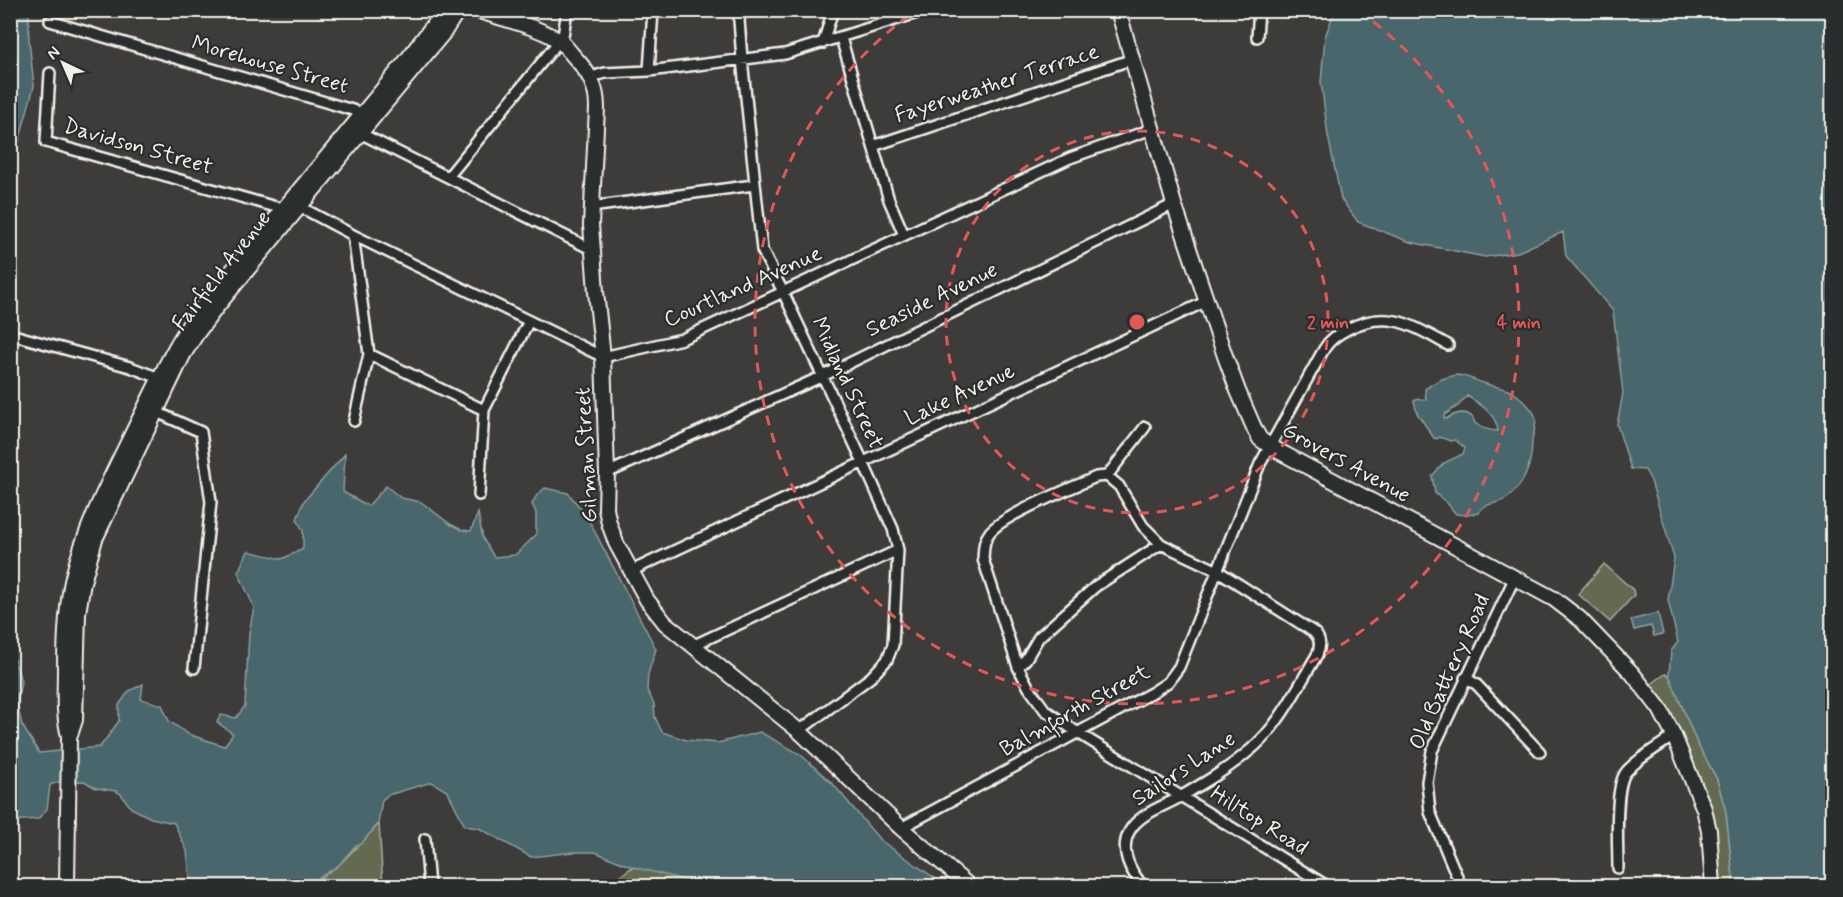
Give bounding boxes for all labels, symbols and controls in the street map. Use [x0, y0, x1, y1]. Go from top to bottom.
street label: Morehouse Street [188, 29, 352, 101]
north arrow [33, 33, 93, 93]
street label: Fayerweather Terrace [891, 38, 1103, 130]
text: N [42, 42, 65, 65]
street label: Davidson Street [60, 112, 216, 182]
street label: Fairfield Avenue [166, 205, 278, 337]
street label: Courtland Avenue [660, 240, 827, 334]
street label: Seaside Avenue [862, 256, 1002, 344]
text: 2 min [1307, 311, 1349, 335]
text: 4 min [1497, 311, 1541, 335]
street label: Midland Street [804, 312, 890, 454]
centre of rings [1127, 312, 1147, 332]
street label: Lake Avenue [900, 357, 1020, 433]
street label: Gilman Street [569, 386, 605, 524]
street label: Grovers Avenue [1277, 416, 1415, 510]
street label: Old Battery Road [1403, 590, 1497, 754]
street label: Balmforth Street [995, 658, 1156, 766]
street label: Sailors Lane [1127, 725, 1241, 813]
street label: Hilltop Road [1205, 780, 1313, 862]

